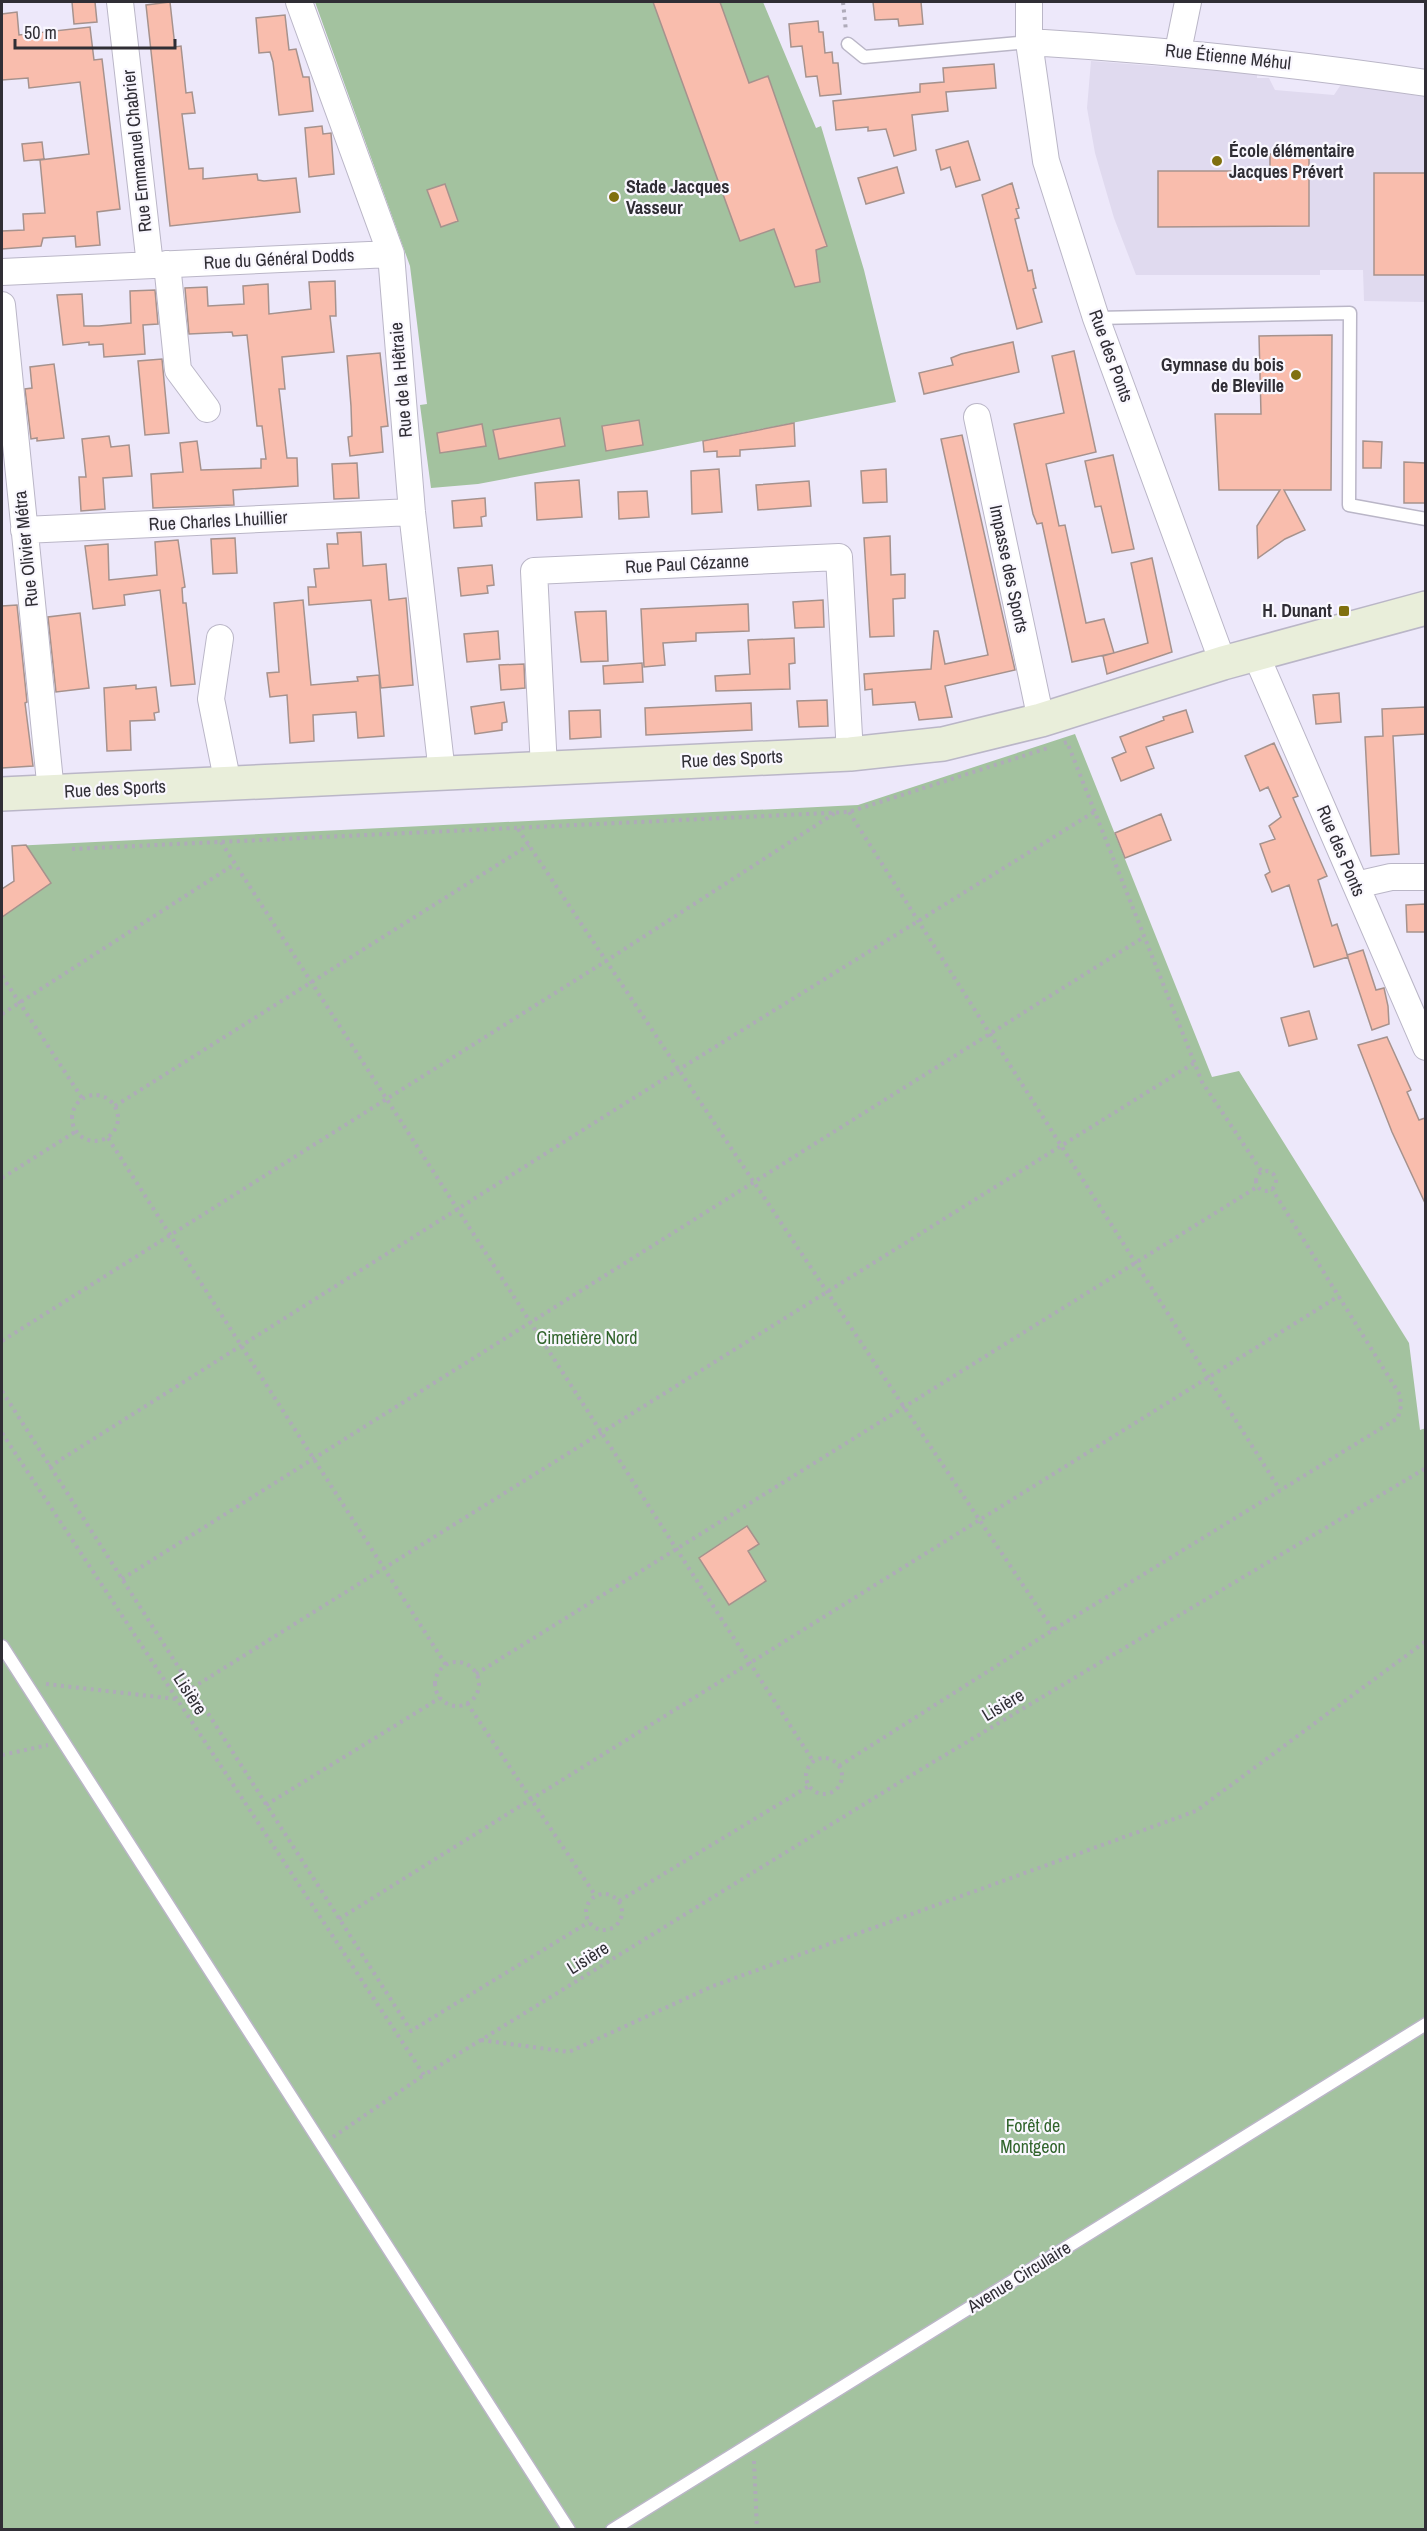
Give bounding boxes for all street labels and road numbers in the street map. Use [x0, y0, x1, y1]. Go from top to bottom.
street label: Rue Étienne Méhul [1164, 37, 1292, 76]
street label: Rue Emmanuel Chabrier [116, 68, 157, 234]
street label: Rue du Général Dodds [203, 242, 355, 275]
street label: Rue des Ponts [1083, 306, 1140, 406]
street label: Rue de la Hêtraie [383, 321, 418, 439]
street label: Rue Olivier Métra [7, 490, 44, 608]
street label: Impasse des Sports [984, 502, 1035, 635]
street label: Rue Charles Lhuillier [148, 504, 288, 537]
street label: Rue Paul Cézanne [624, 548, 749, 579]
street label: Rue des Sports [681, 743, 783, 774]
street label: Rue des Sports [64, 773, 166, 804]
street label: Rue des Ponts [1311, 801, 1372, 900]
street label: Lisière [168, 1668, 213, 1719]
street label: Lisière [977, 1682, 1029, 1727]
street label: Lisière [562, 1935, 613, 1980]
street label: Avenue Circulaire [961, 2235, 1075, 2319]

